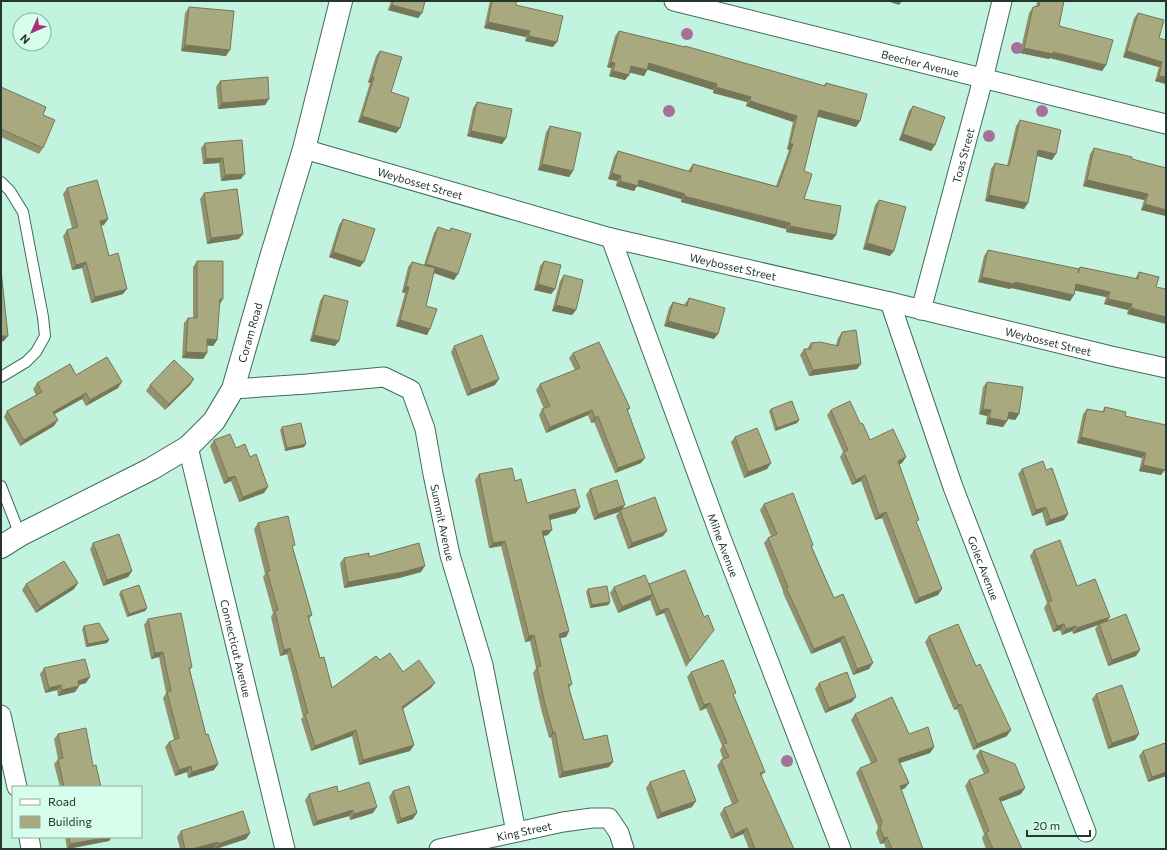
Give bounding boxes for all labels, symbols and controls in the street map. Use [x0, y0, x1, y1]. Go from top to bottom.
north arrow [12, 12, 52, 52]
text: N [17, 32, 32, 47]
street label: Beecher Avenue [880, 47, 961, 79]
street label: Toas Street [949, 126, 976, 185]
street label: Weybosset Street [376, 164, 465, 201]
street label: Weybosset Street [689, 250, 778, 282]
street label: Coram Road [235, 301, 264, 364]
street label: Weybosset Street [1004, 324, 1093, 358]
street label: Summit Avenue [429, 483, 458, 562]
street label: Milne Avenue [706, 511, 742, 579]
street label: Golec Avenue [966, 534, 1002, 602]
street label: Connecticut Avenue [218, 598, 255, 699]
legend [12, 786, 142, 838]
text: Road [48, 794, 76, 808]
scale bar [1027, 812, 1090, 838]
text: Building [48, 814, 92, 828]
street label: King Street [495, 818, 553, 843]
text: 20 m [1033, 818, 1060, 832]

